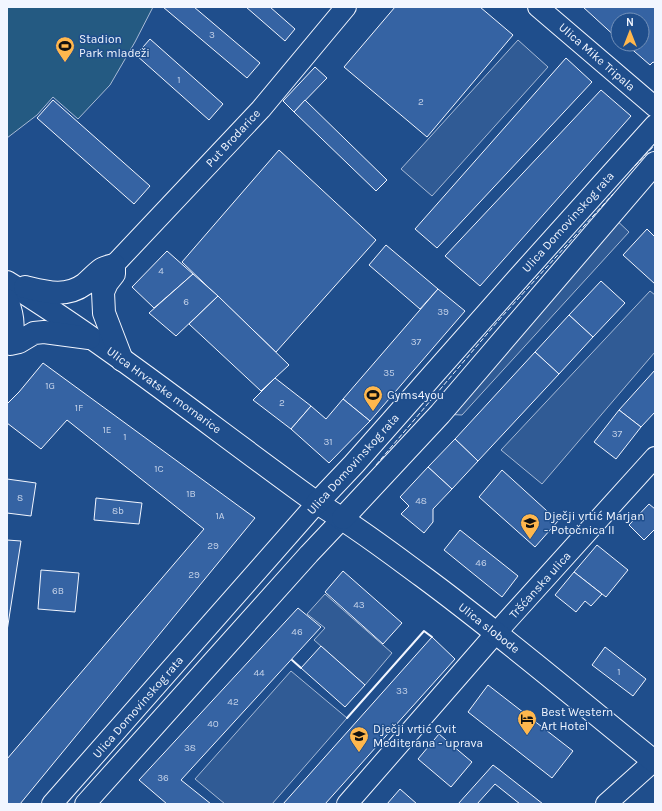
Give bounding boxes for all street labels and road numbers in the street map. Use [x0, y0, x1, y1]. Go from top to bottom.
street label: Ulica Mike Tripala [556, 20, 638, 94]
street label: Put Brodarice [203, 106, 263, 170]
street label: Ulica Domovinskog rata [519, 169, 617, 275]
street label: Ulica Hrvatske mornarice [104, 344, 224, 436]
street label: Ulica Domovinskog rata [304, 411, 402, 517]
street label: Tršćanska ulica [506, 549, 574, 621]
street label: Ulica slobode [456, 600, 522, 656]
street label: Ulica Domovinskog rata [90, 653, 186, 761]

